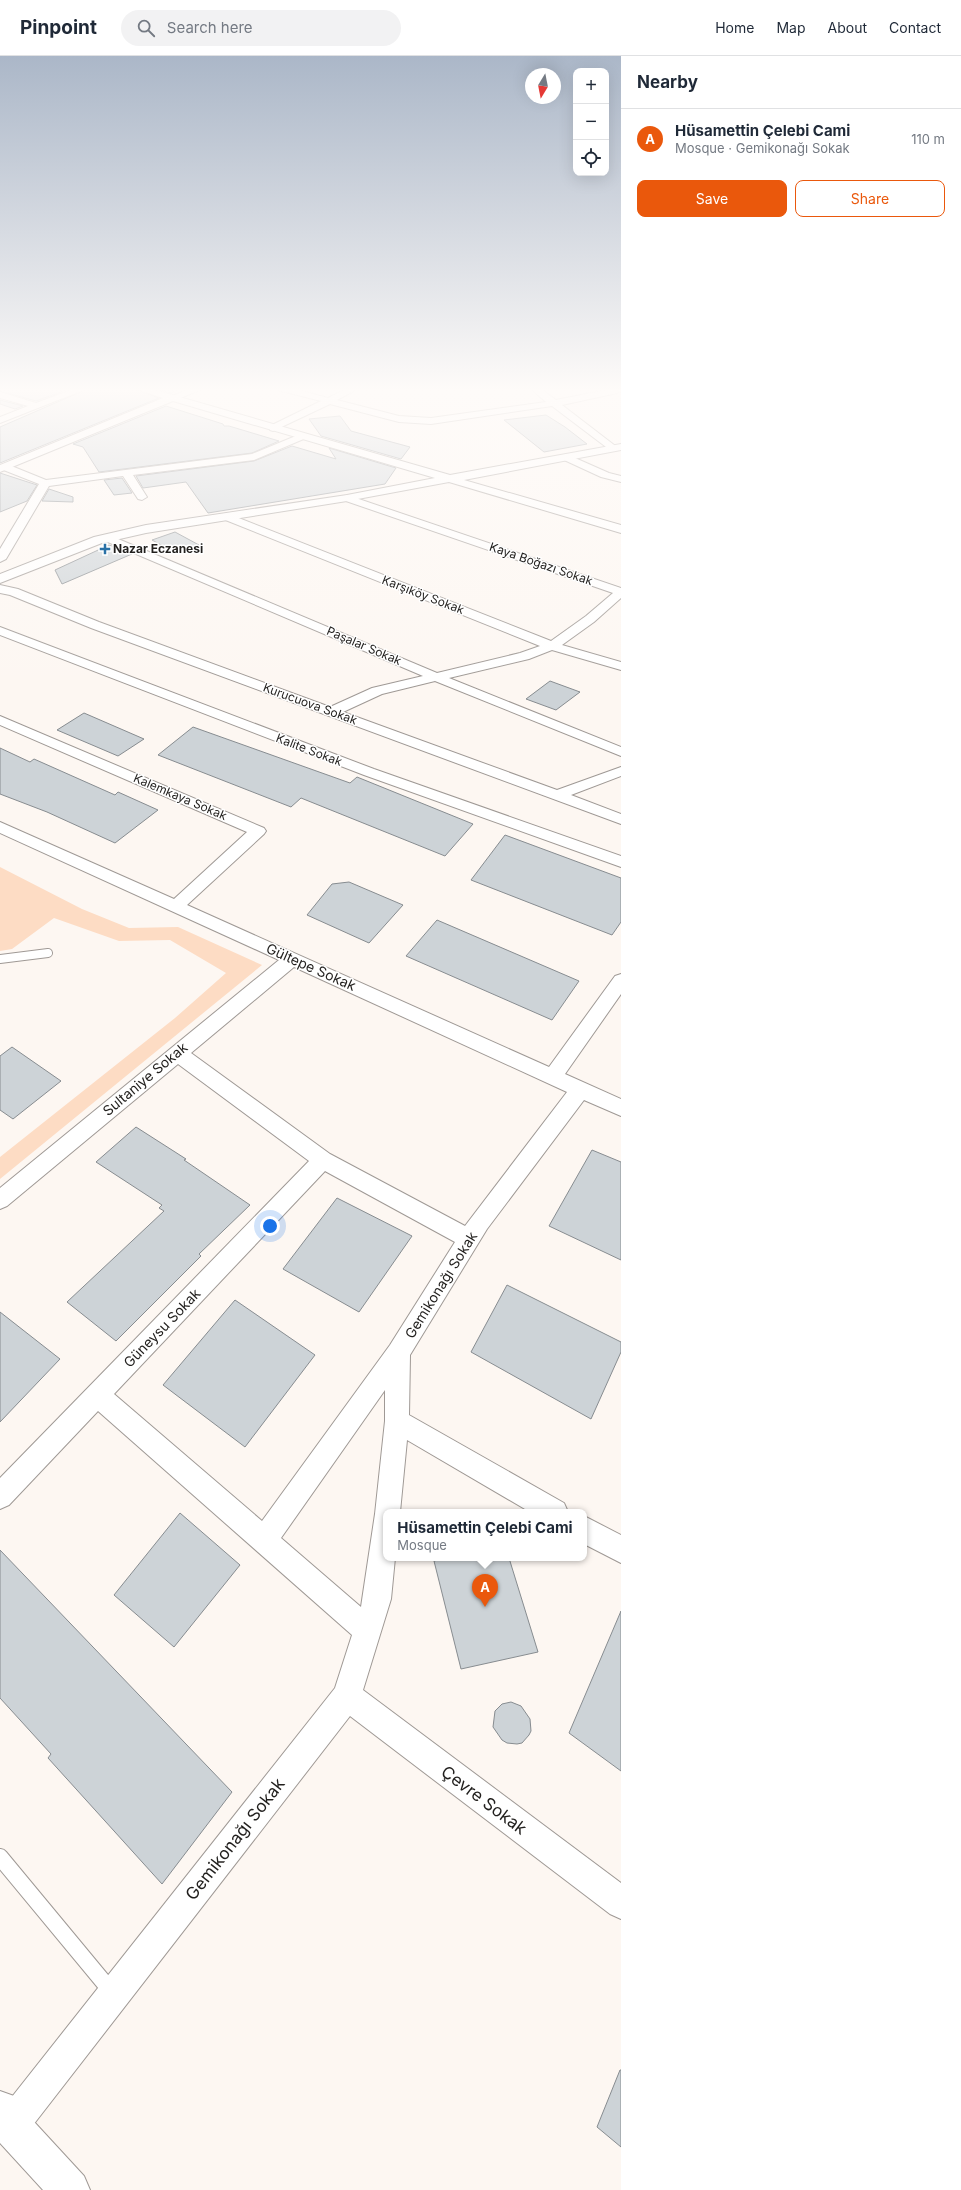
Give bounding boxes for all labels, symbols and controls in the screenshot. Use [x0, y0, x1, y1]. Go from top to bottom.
search box [121, 10, 401, 46]
text: Pinpoint [20, 16, 97, 39]
icon: search [135, 17, 157, 39]
text: Search here [167, 18, 253, 37]
text: Home [715, 19, 754, 36]
text: Map [776, 19, 806, 36]
text: About [828, 19, 867, 36]
text: Contact [889, 19, 941, 36]
north arrow [525, 68, 561, 104]
map controls [573, 68, 609, 176]
button: + [573, 68, 609, 104]
text: Nearby [637, 72, 698, 92]
button: − [573, 104, 609, 140]
text: Hüsamettin Çelebi Cami [675, 121, 850, 140]
text: A [645, 131, 655, 147]
text: 110 m [911, 131, 945, 147]
button: locate [573, 140, 609, 176]
text: Mosque · Gemikonağı Sokak [675, 140, 850, 156]
button: Save [637, 180, 787, 217]
button: Share [795, 180, 945, 217]
street label: Kaya Boğazı Sokak [488, 539, 595, 588]
place label: Nazar Eczanesi [113, 541, 203, 556]
marker: Nazar Eczanesi [100, 544, 110, 554]
street label: Karşıköy Sokak [380, 572, 467, 617]
street label: Paşalar Sokak [325, 623, 404, 668]
street label: Kurucuova Sokak [261, 680, 360, 728]
street label: Kalite Sokak [274, 730, 345, 769]
street label: Kalemkaya Sokak [131, 770, 230, 823]
street label: Gültepe Sokak [264, 939, 359, 994]
street label: Sultaniye Sokak [99, 1038, 191, 1119]
your location [260, 1216, 280, 1236]
street label: Gemikonağı Sokak [401, 1228, 480, 1341]
street label: Güneysu Sokak [120, 1284, 204, 1371]
popup [383, 1509, 587, 1561]
text: Hüsamettin Çelebi Cami [397, 1518, 573, 1537]
text: Mosque [397, 1537, 447, 1553]
pin: A [472, 1574, 498, 1607]
street label: Çevre Sokak [437, 1761, 531, 1839]
street label: Gemikonağı Sokak [181, 1774, 289, 1904]

